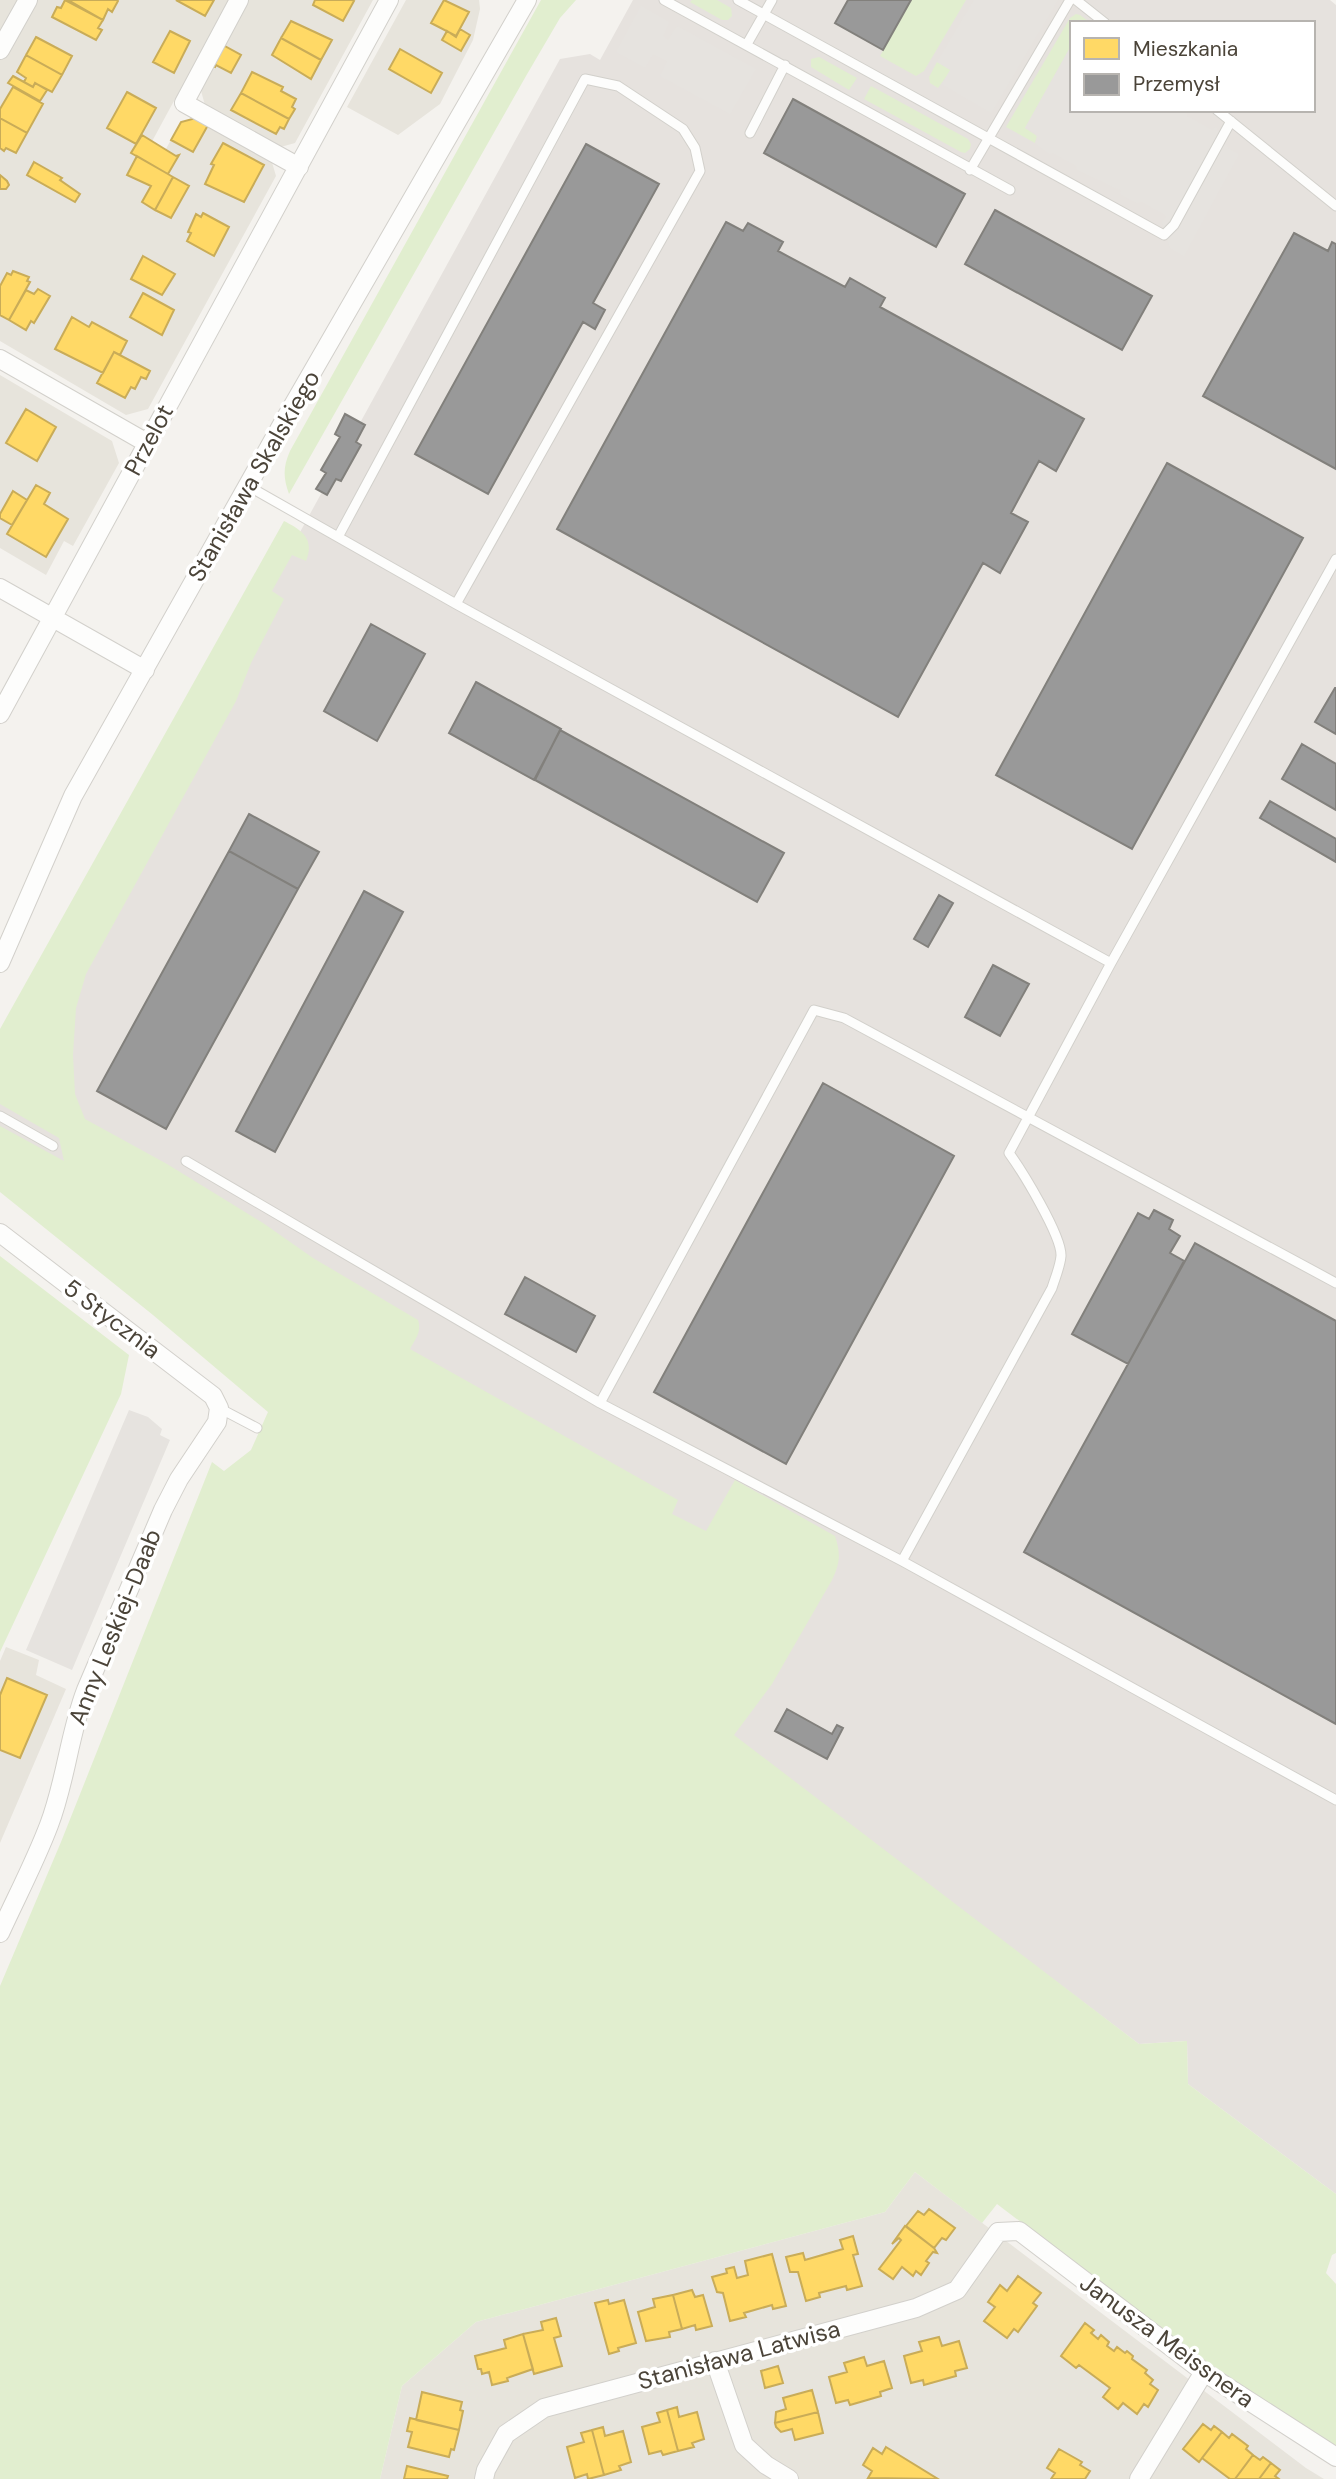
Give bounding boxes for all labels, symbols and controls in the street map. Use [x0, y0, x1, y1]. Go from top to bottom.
legend [1070, 21, 1315, 112]
text: Mieszkania [1133, 35, 1238, 63]
text: Przemysł [1133, 70, 1221, 98]
street label: Stanisława Skalskiego [180, 364, 327, 587]
street label: Przelot [117, 399, 180, 481]
street label: 5 Stycznia [57, 1272, 167, 1365]
street label: Anny Leskiej-Daab [61, 1524, 168, 1729]
street label: Janusza Meissnera [1074, 2267, 1261, 2414]
street label: Stanisława Latwisa [634, 2313, 843, 2396]

